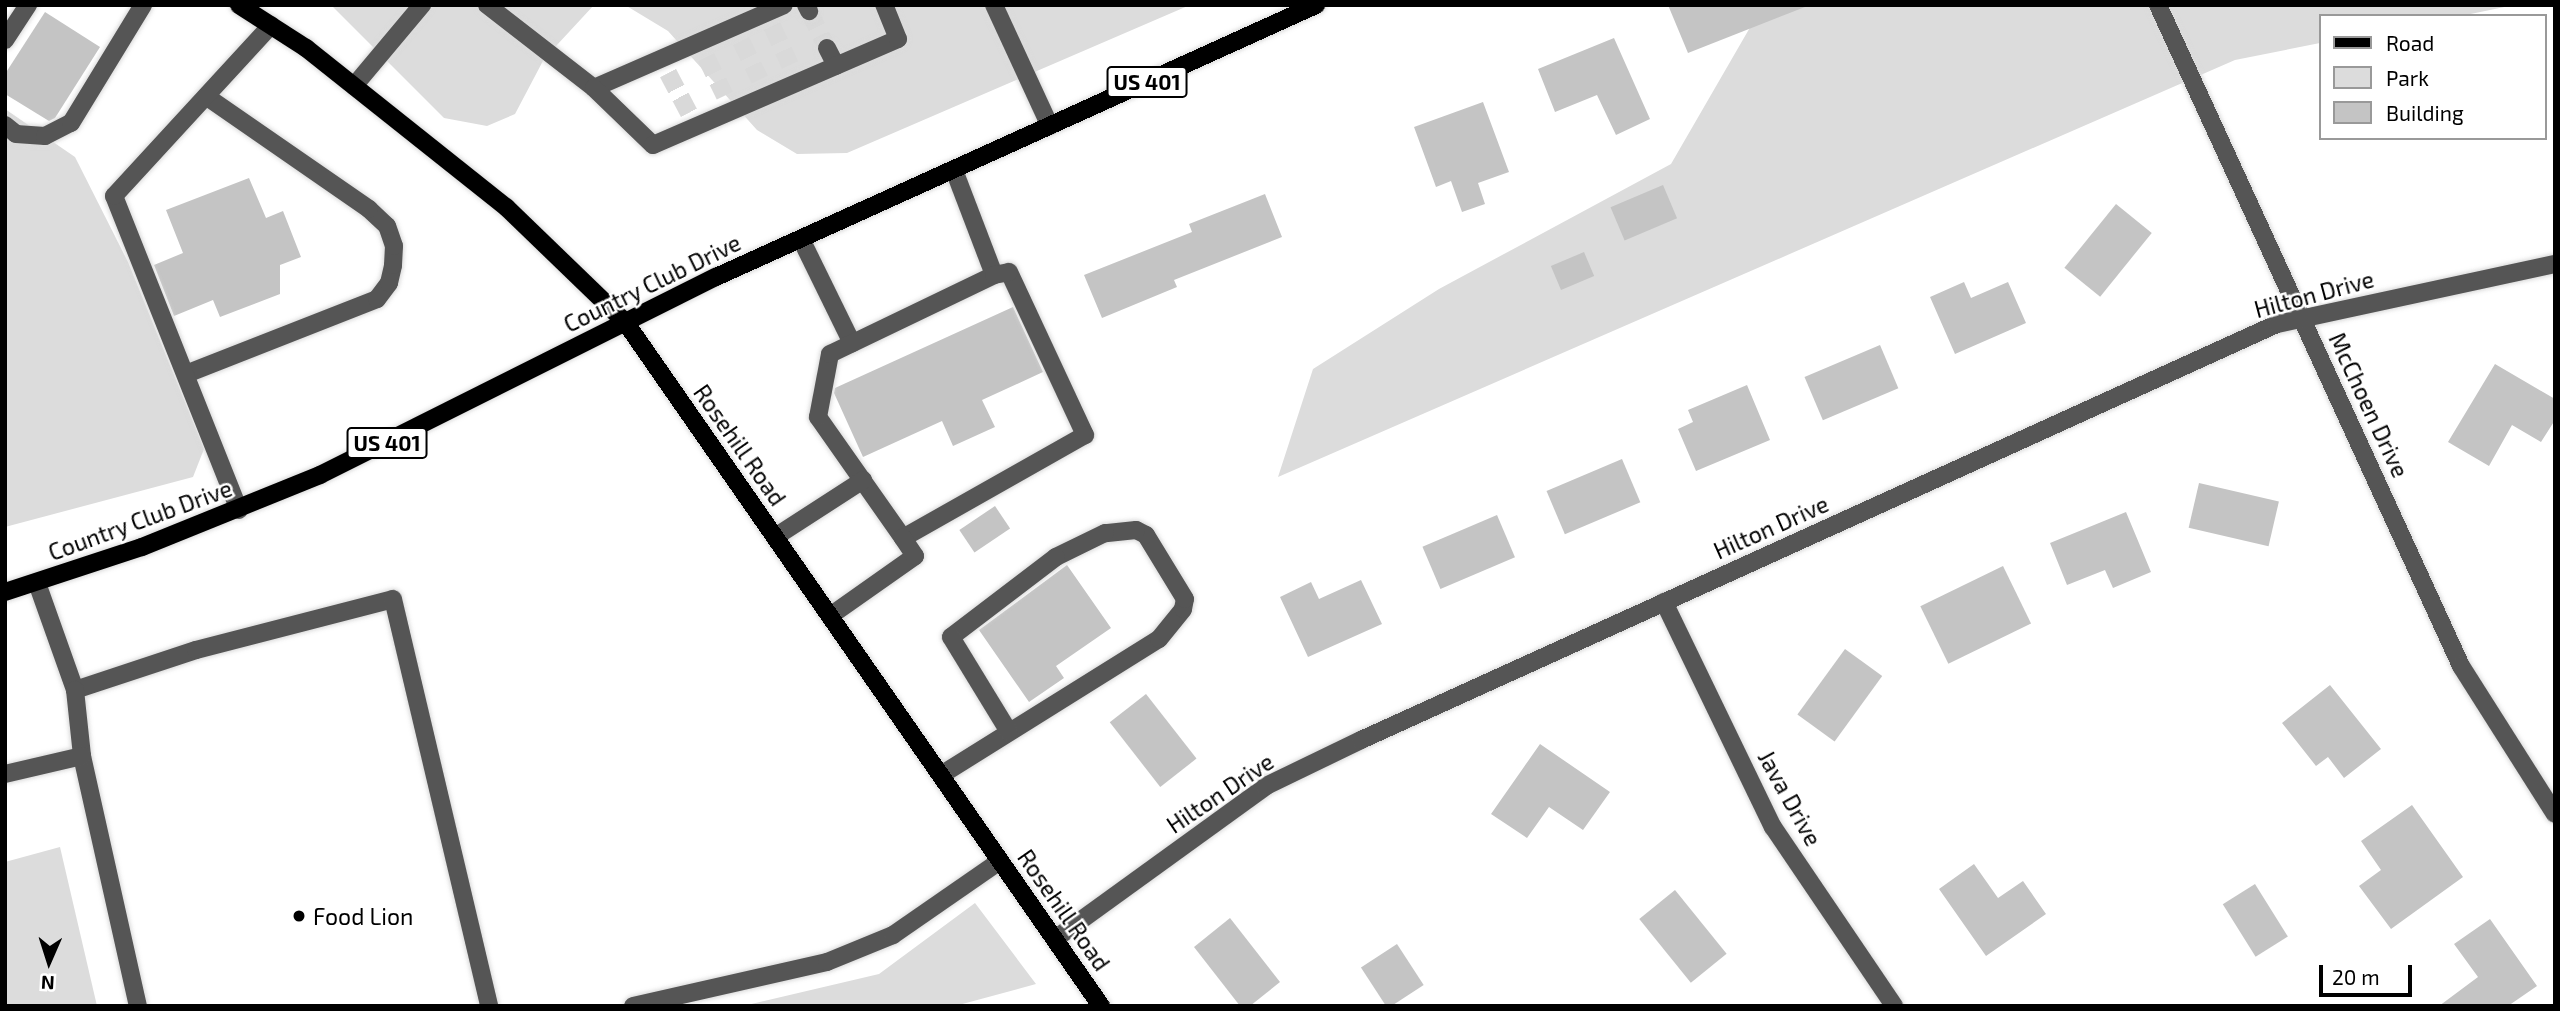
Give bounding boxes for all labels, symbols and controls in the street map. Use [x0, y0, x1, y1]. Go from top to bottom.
legend [2318, 14, 2546, 140]
text: Road [2386, 30, 2434, 55]
road number: US 401 [1105, 64, 1189, 100]
text: Park [2386, 65, 2429, 90]
text: Building [2386, 100, 2464, 125]
street label: Country Club Drive [559, 228, 745, 338]
street label: Hilton Drive [2251, 265, 2377, 323]
street label: McChoen Drive [2323, 328, 2415, 482]
street label: Rosehill Road [688, 379, 792, 511]
road number: US 401 [345, 426, 429, 460]
street label: Country Club Drive [44, 474, 236, 566]
street label: Hilton Drive [1709, 489, 1833, 565]
street label: Java Drive [1753, 745, 1827, 851]
street label: Hilton Drive [1161, 747, 1279, 839]
street label: Rosehill Road [1012, 844, 1116, 976]
place label: Food Lion [313, 902, 413, 930]
marker: Food Lion [291, 908, 307, 924]
north arrow [14, 927, 84, 997]
scale bar [2322, 951, 2415, 995]
text: 20 m [2332, 964, 2380, 989]
text: N [40, 972, 55, 995]

